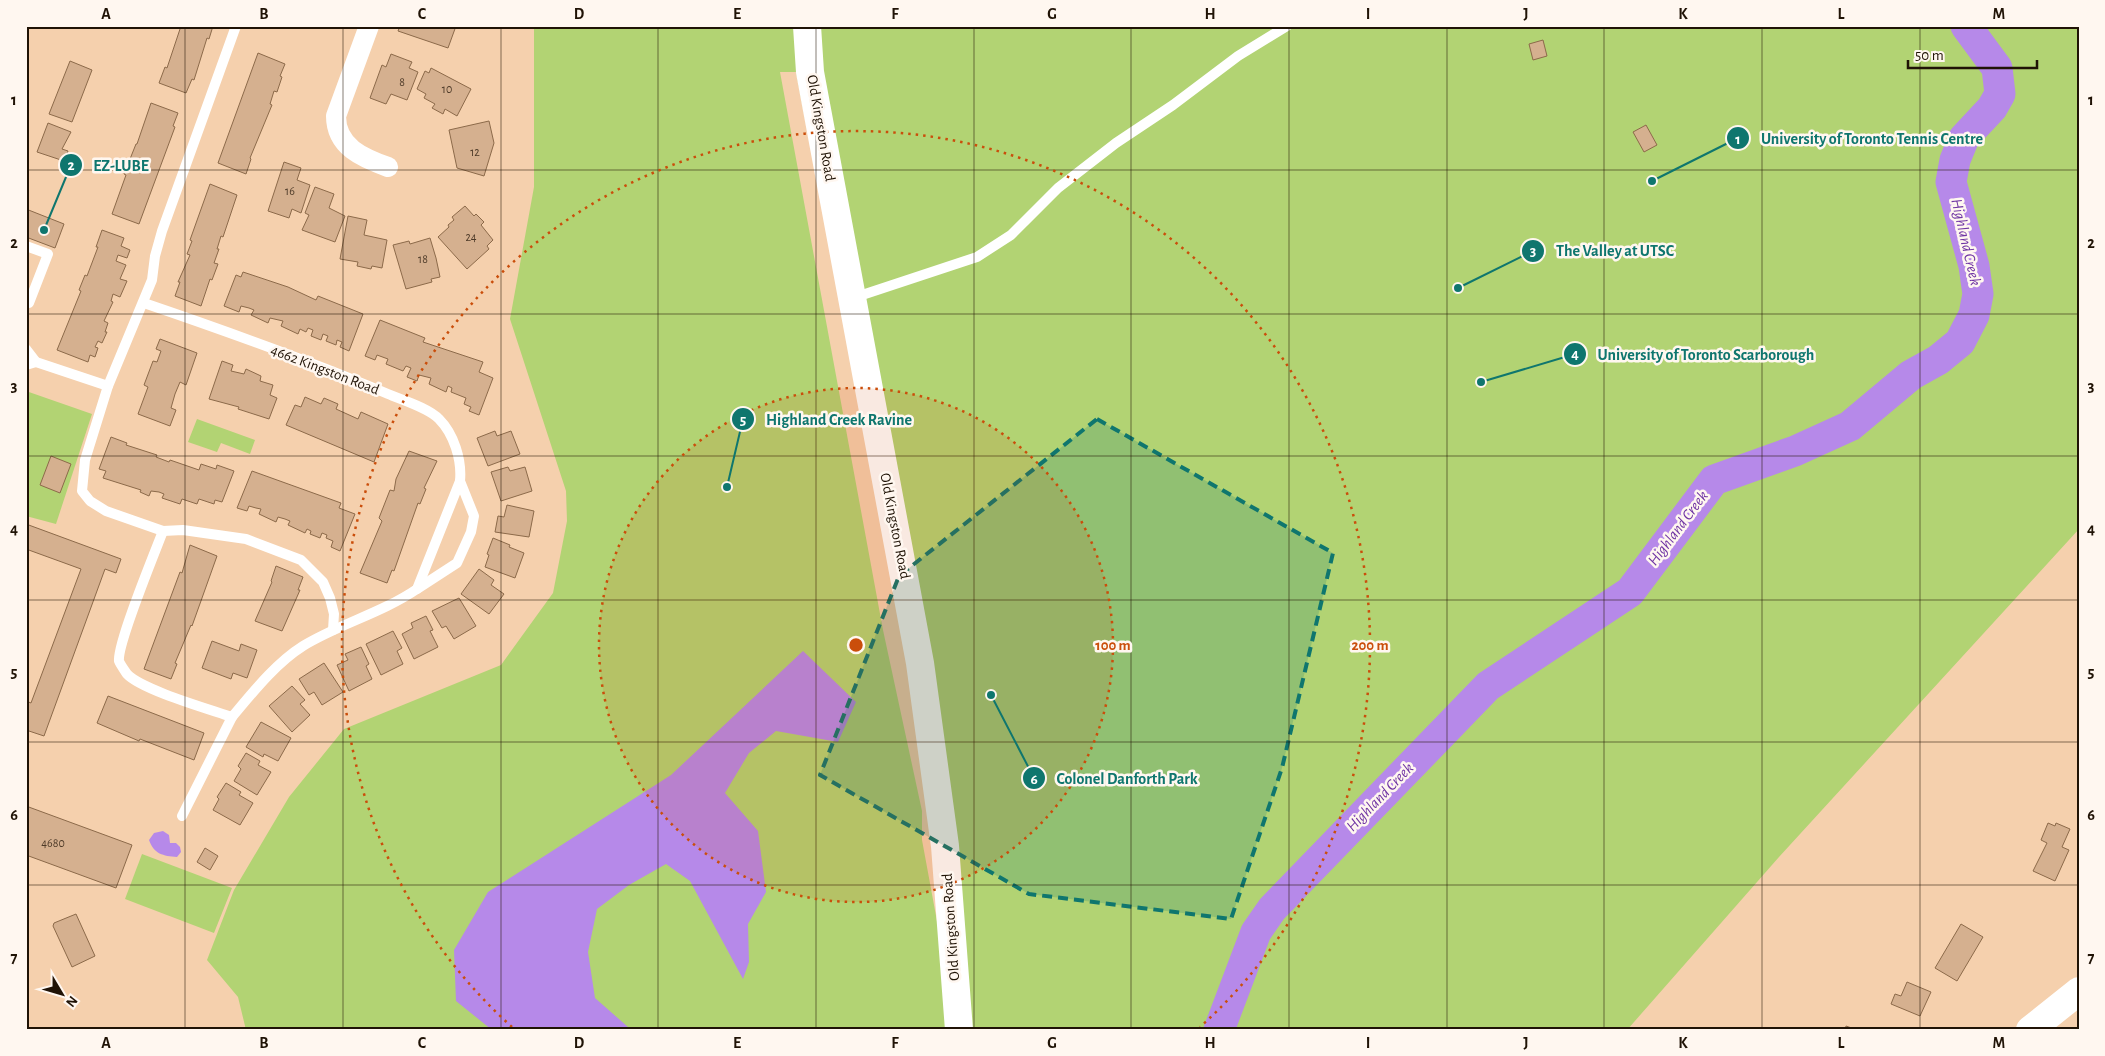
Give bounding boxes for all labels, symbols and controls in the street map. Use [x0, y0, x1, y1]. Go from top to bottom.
text: A [101, 6, 111, 22]
text: B [259, 6, 269, 22]
text: C [418, 6, 427, 22]
text: D [574, 6, 585, 22]
text: E [733, 6, 741, 22]
text: F [891, 6, 899, 22]
text: G [1047, 6, 1057, 22]
text: H [1204, 6, 1216, 22]
text: I [1366, 6, 1370, 22]
text: J [1523, 6, 1529, 22]
text: K [1678, 6, 1688, 22]
text: L [1838, 6, 1845, 22]
text: M [1993, 6, 2005, 22]
scale bar [1908, 38, 2036, 70]
text: 50 m [1915, 48, 1944, 63]
street label: Old Kingston Road [804, 74, 838, 183]
house number: 8 [399, 76, 405, 88]
house number: 10 [442, 83, 452, 95]
text: 1 [11, 92, 17, 108]
text: 1 [2088, 92, 2094, 108]
callout: University of Toronto Tennis Centre [1726, 123, 1993, 154]
text: University of Toronto Tennis Centre [1761, 131, 1984, 148]
text: 1 [1735, 132, 1741, 147]
house number: 12 [470, 146, 480, 158]
callout: EZ-LUBE [58, 150, 159, 181]
text: 2 [67, 158, 75, 173]
text: EZ-LUBE [93, 158, 149, 174]
house number: 16 [285, 185, 295, 197]
water label: Highland Creek [1948, 197, 1984, 287]
house number: 24 [465, 231, 477, 243]
text: 2 [10, 235, 18, 251]
callout: The Valley at UTSC [1521, 235, 1684, 266]
text: 2 [2087, 235, 2095, 251]
text: The Valley at UTSC [1556, 243, 1675, 260]
text: 3 [1530, 244, 1536, 259]
house number: 18 [418, 253, 428, 265]
callout: University of Toronto Scarborough [1563, 339, 1825, 370]
street label: 4662 Kingston Road [269, 342, 382, 398]
text: 4 [1571, 347, 1579, 362]
text: University of Toronto Scarborough [1598, 347, 1814, 364]
text: 3 [11, 378, 18, 394]
text: 3 [2088, 378, 2095, 394]
callout: Highland Creek Ravine [731, 404, 922, 435]
text: Highland Creek Ravine [766, 412, 912, 428]
text: 5 [740, 413, 746, 428]
street label: Old Kingston Road [877, 472, 913, 581]
water label: Highland Creek [1645, 488, 1711, 568]
text: 4 [10, 521, 18, 537]
text: 4 [2087, 521, 2095, 537]
centre of rings [847, 636, 865, 654]
text: 100 m [1095, 638, 1131, 653]
text: 200 m [1351, 638, 1389, 653]
text: 5 [11, 664, 18, 680]
text: 5 [2088, 664, 2095, 680]
water label: Highland Creek [1343, 760, 1417, 834]
callout: Colonel Danforth Park [1021, 763, 1207, 794]
text: Colonel Danforth Park [1056, 771, 1198, 787]
text: 6 [1030, 772, 1038, 787]
text: 6 [10, 807, 18, 823]
text: 6 [2087, 807, 2095, 823]
house number: 4680 [41, 837, 65, 849]
street label: Old Kingston Road [940, 873, 962, 981]
text: 7 [11, 950, 18, 966]
text: 7 [2088, 950, 2095, 966]
north arrow [38, 968, 88, 1018]
text: N [63, 993, 80, 1010]
text: A [101, 1035, 111, 1051]
text: B [259, 1035, 269, 1051]
text: C [418, 1035, 427, 1051]
text: D [574, 1035, 585, 1051]
text: E [733, 1035, 741, 1051]
text: F [891, 1035, 899, 1051]
text: G [1047, 1035, 1057, 1051]
text: H [1204, 1035, 1216, 1051]
text: I [1366, 1035, 1370, 1051]
text: J [1523, 1035, 1529, 1051]
text: K [1678, 1035, 1688, 1051]
text: L [1838, 1035, 1845, 1051]
text: M [1993, 1035, 2005, 1051]

